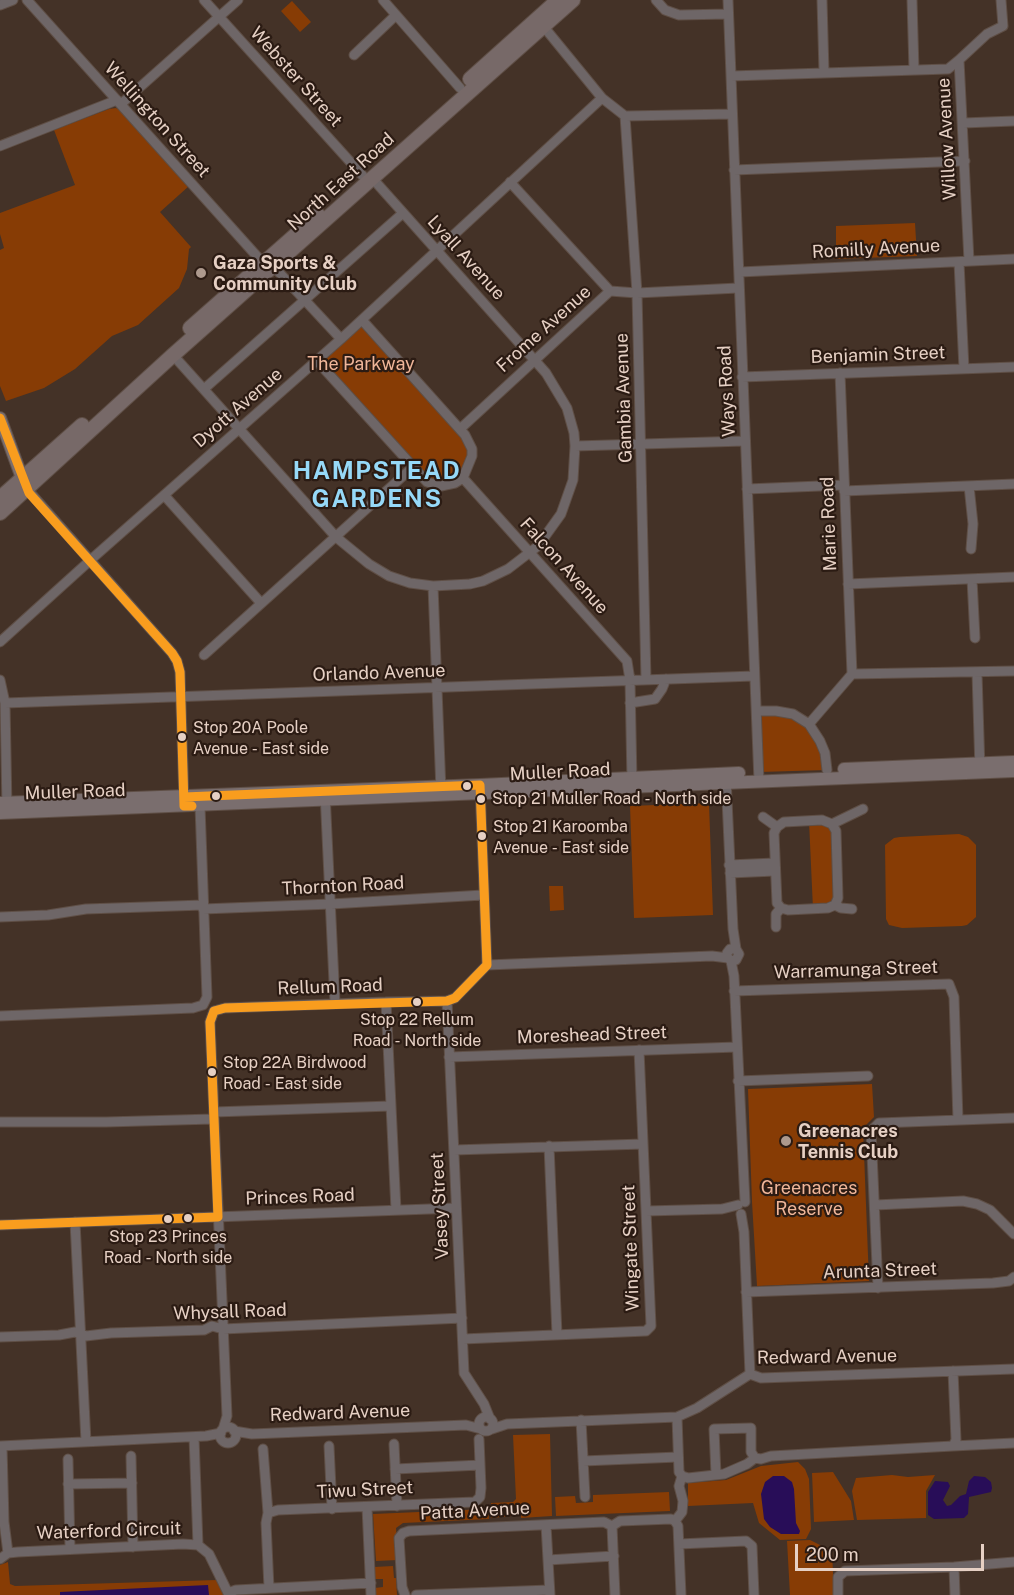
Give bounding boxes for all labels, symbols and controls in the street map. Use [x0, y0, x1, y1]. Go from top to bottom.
street label: Webster Street [245, 23, 347, 131]
street label: Wellington Street [100, 58, 214, 182]
street label: Willow Avenue [933, 77, 961, 201]
street label: North East Road [283, 128, 399, 236]
street label: Lyall Avenue [423, 211, 509, 305]
street label: Romilly Avenue [811, 235, 941, 263]
place label: Gaza Sports & Community Club [213, 252, 357, 294]
marker: Gaza Sports & Community Club [194, 266, 208, 280]
street label: Frome Avenue [492, 281, 596, 377]
street label: Gambia Avenue [611, 333, 637, 463]
street label: Benjamin Street [810, 342, 946, 368]
street label: Ways Road [714, 345, 740, 437]
park label: The Parkway [307, 353, 415, 375]
street label: Dyott Avenue [189, 363, 287, 453]
district label: HAMPSTEAD GARDENS [293, 458, 461, 514]
street label: Marie Road [817, 476, 841, 572]
street label: Falcon Avenue [515, 513, 613, 619]
street label: Orlando Avenue [312, 660, 446, 686]
place label: Stop 20A Poole Avenue - East side [193, 718, 329, 756]
marker: Stop 20A Poole Avenue - East side [176, 731, 188, 743]
street label: Muller Road [509, 759, 611, 785]
street label: Muller Road [24, 779, 126, 805]
unlabelled marker [461, 780, 473, 792]
place label: Stop 21 Muller Road - North side [492, 789, 731, 809]
unlabelled marker [210, 790, 222, 802]
marker: Stop 21 Muller Road - North side [475, 793, 487, 805]
place label: Stop 21 Karoomba Avenue - East side [493, 817, 629, 855]
marker: Stop 21 Karoomba Avenue - East side [476, 830, 488, 842]
street label: Thornton Road [281, 872, 405, 900]
street label: Warramunga Street [773, 956, 939, 984]
street label: Rellum Road [277, 974, 383, 1000]
marker: Stop 22 Rellum Road - North side [411, 996, 423, 1008]
place label: Stop 22 Rellum Road - North side [353, 1010, 481, 1048]
street label: Moreshead Street [517, 1022, 667, 1048]
place label: Stop 22A Birdwood Road - East side [223, 1053, 367, 1091]
marker: Stop 22A Birdwood Road - East side [206, 1066, 218, 1078]
place label: Greenacres Tennis Club [798, 1120, 898, 1162]
marker: Greenacres Tennis Club [779, 1134, 793, 1148]
street label: Vasey Street [426, 1152, 454, 1260]
park label: Greenacres Reserve [761, 1177, 857, 1220]
street label: Princes Road [245, 1184, 355, 1210]
street label: Wingate Street [618, 1184, 644, 1312]
unlabelled marker [182, 1212, 194, 1224]
marker: Stop 23 Princes Road - North side [162, 1213, 174, 1225]
place label: Stop 23 Princes Road - North side [104, 1227, 232, 1265]
street label: Arunta Street [823, 1258, 937, 1284]
street label: Whysall Road [173, 1299, 287, 1325]
street label: Redward Avenue [757, 1345, 897, 1369]
street label: Redward Avenue [269, 1400, 411, 1426]
street label: Tiwu Street [316, 1477, 414, 1503]
street label: Patta Avenue [419, 1497, 531, 1525]
street label: Waterford Circuit [36, 1518, 182, 1544]
scale bar [798, 1532, 987, 1570]
text: 200 m [806, 1544, 859, 1565]

